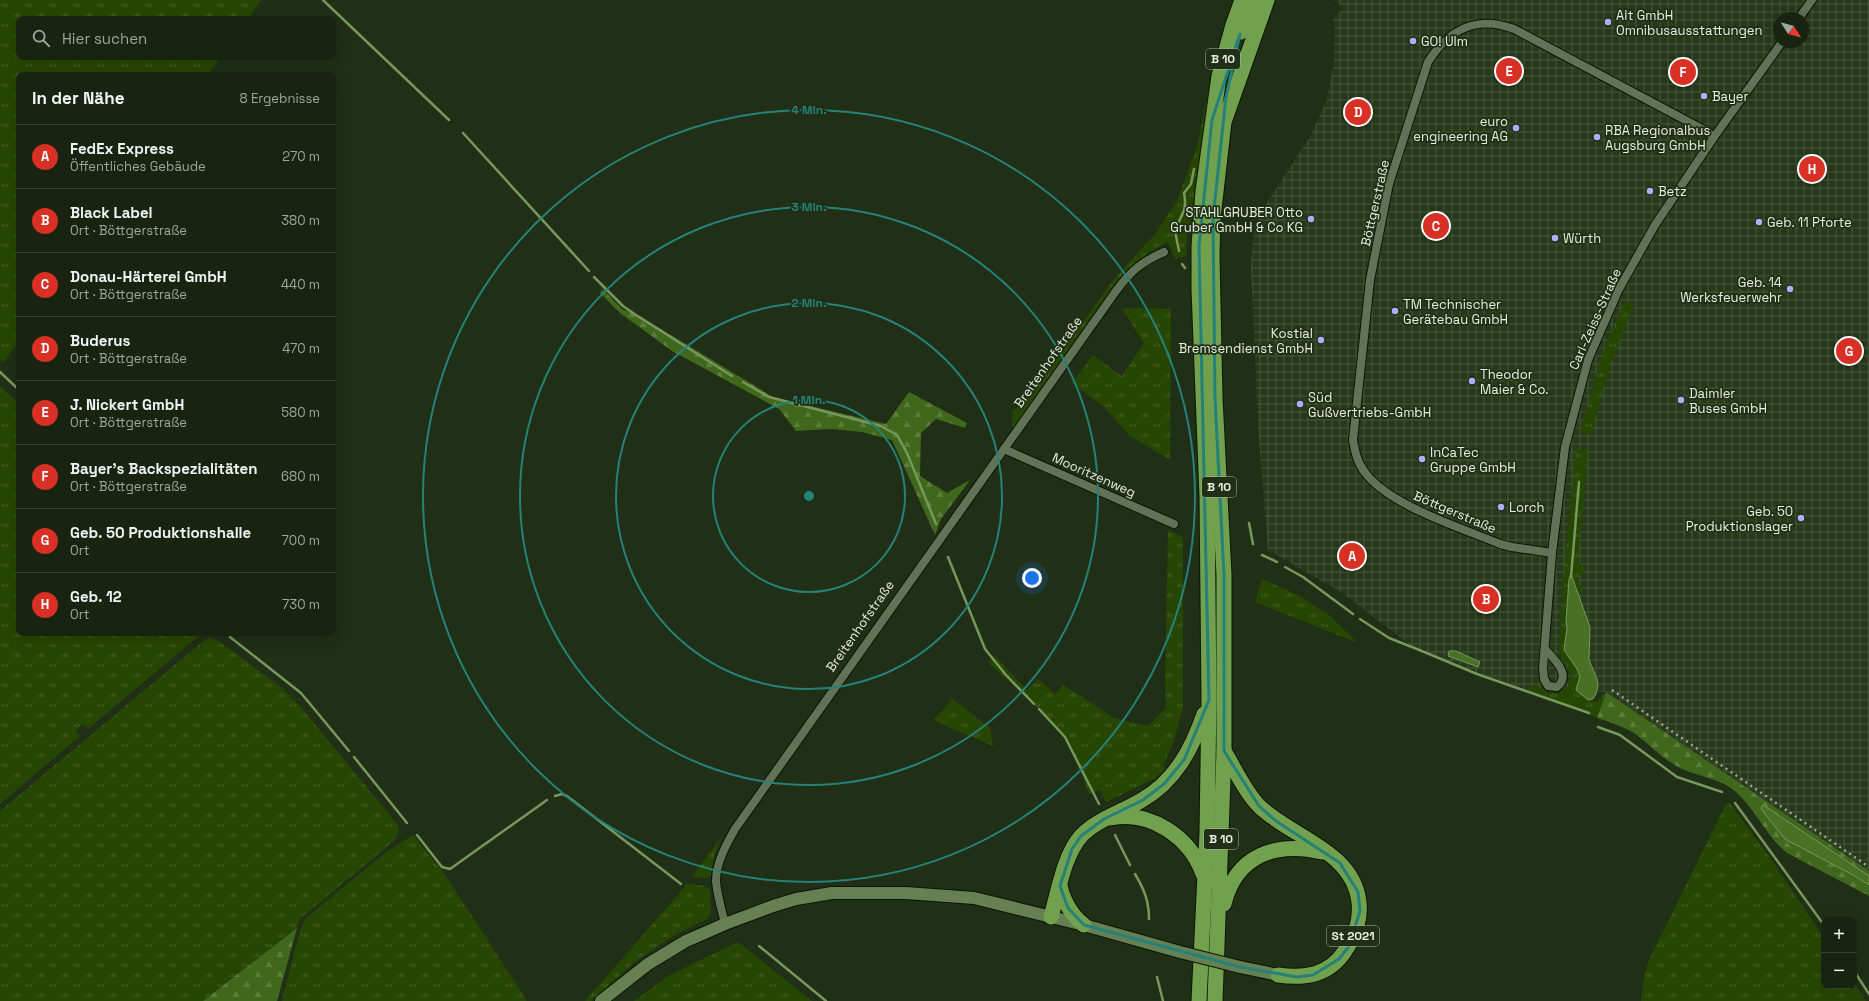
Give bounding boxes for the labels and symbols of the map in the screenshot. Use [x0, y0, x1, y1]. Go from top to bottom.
place label: Alt GmbH Omnibusausstattungen [1616, 7, 1763, 39]
north arrow [1773, 12, 1809, 48]
marker: Alt GmbH Omnibusausstattungen [1603, 17, 1613, 27]
place label: GO! Ulm [1421, 33, 1468, 50]
marker: GO! Ulm [1408, 36, 1418, 46]
road number: B 10 [1206, 49, 1240, 69]
pin: E [1496, 56, 1522, 86]
pin: F [1670, 57, 1696, 87]
place label: Bayer [1712, 88, 1749, 105]
marker: Bayer [1699, 91, 1709, 101]
pin: D [1345, 97, 1371, 127]
text: 4 Min. [791, 102, 827, 118]
place label: euro engineering AG [1413, 113, 1508, 145]
place label: RBA Regionalbus Augsburg GmbH [1605, 122, 1711, 154]
marker: euro engineering AG [1511, 123, 1521, 133]
marker: RBA Regionalbus Augsburg GmbH [1592, 132, 1602, 142]
pin: H [1799, 154, 1825, 184]
street label: Böttgerstraße [1357, 158, 1393, 248]
place label: Betz [1658, 183, 1687, 200]
marker: Betz [1645, 186, 1655, 196]
text: 3 Min. [791, 199, 827, 215]
place label: STAHLGRUBER Otto Gruber GmbH & Co KG [1170, 204, 1303, 236]
pin: C [1423, 211, 1449, 241]
marker: STAHLGRUBER Otto Gruber GmbH & Co KG [1306, 214, 1316, 224]
place label: Geb. 11 Pforte [1767, 214, 1852, 231]
marker: Geb. 11 Pforte [1754, 217, 1764, 227]
place label: Würth [1563, 230, 1601, 247]
marker: Würth [1550, 233, 1560, 243]
street label: Carl-Zeiss-Straße [1565, 266, 1625, 372]
place label: Geb. 14 Werksfeuerwehr [1680, 274, 1782, 306]
marker: Geb. 14 Werksfeuerwehr [1785, 284, 1795, 294]
text: 2 Min. [792, 295, 826, 311]
place label: TM Technischer Gerätebau GmbH [1403, 296, 1508, 328]
marker: TM Technischer Gerätebau GmbH [1390, 306, 1400, 316]
street label: Breitenhofstraße [1010, 313, 1086, 411]
place label: Kostial Bremsendienst GmbH [1178, 325, 1313, 357]
marker: Kostial Bremsendienst GmbH [1316, 335, 1326, 345]
pin: G [1836, 336, 1862, 366]
place label: Theodor Maier & Co. [1480, 366, 1549, 398]
marker: Theodor Maier & Co. [1467, 376, 1477, 386]
place label: Daimler Buses GmbH [1689, 385, 1767, 417]
place label: Süd Gußvertriebs-GmbH [1308, 389, 1431, 421]
text: 1 Min. [792, 392, 826, 408]
marker: Daimler Buses GmbH [1676, 395, 1686, 405]
marker: Süd Gußvertriebs-GmbH [1295, 399, 1305, 409]
place label: InCaTec Gruppe GmbH [1430, 444, 1516, 476]
street label: Mooritzenweg [1050, 449, 1138, 501]
marker: InCaTec Gruppe GmbH [1417, 454, 1427, 464]
road number: B 10 [1202, 477, 1236, 497]
street label: Böttgerstraße [1411, 487, 1499, 537]
centre of rings [802, 489, 816, 503]
place label: Lorch [1509, 499, 1545, 516]
marker: Lorch [1496, 502, 1506, 512]
place label: Geb. 50 Produktionslager [1686, 503, 1793, 535]
marker: Geb. 50 Produktionslager [1796, 513, 1806, 523]
pin: A [1339, 541, 1365, 571]
your location [1022, 568, 1042, 588]
street label: Breitenhofstraße [822, 577, 898, 675]
pin: B [1473, 584, 1499, 614]
road number: B 10 [1204, 829, 1238, 849]
road number: St 2021 [1327, 926, 1379, 946]

